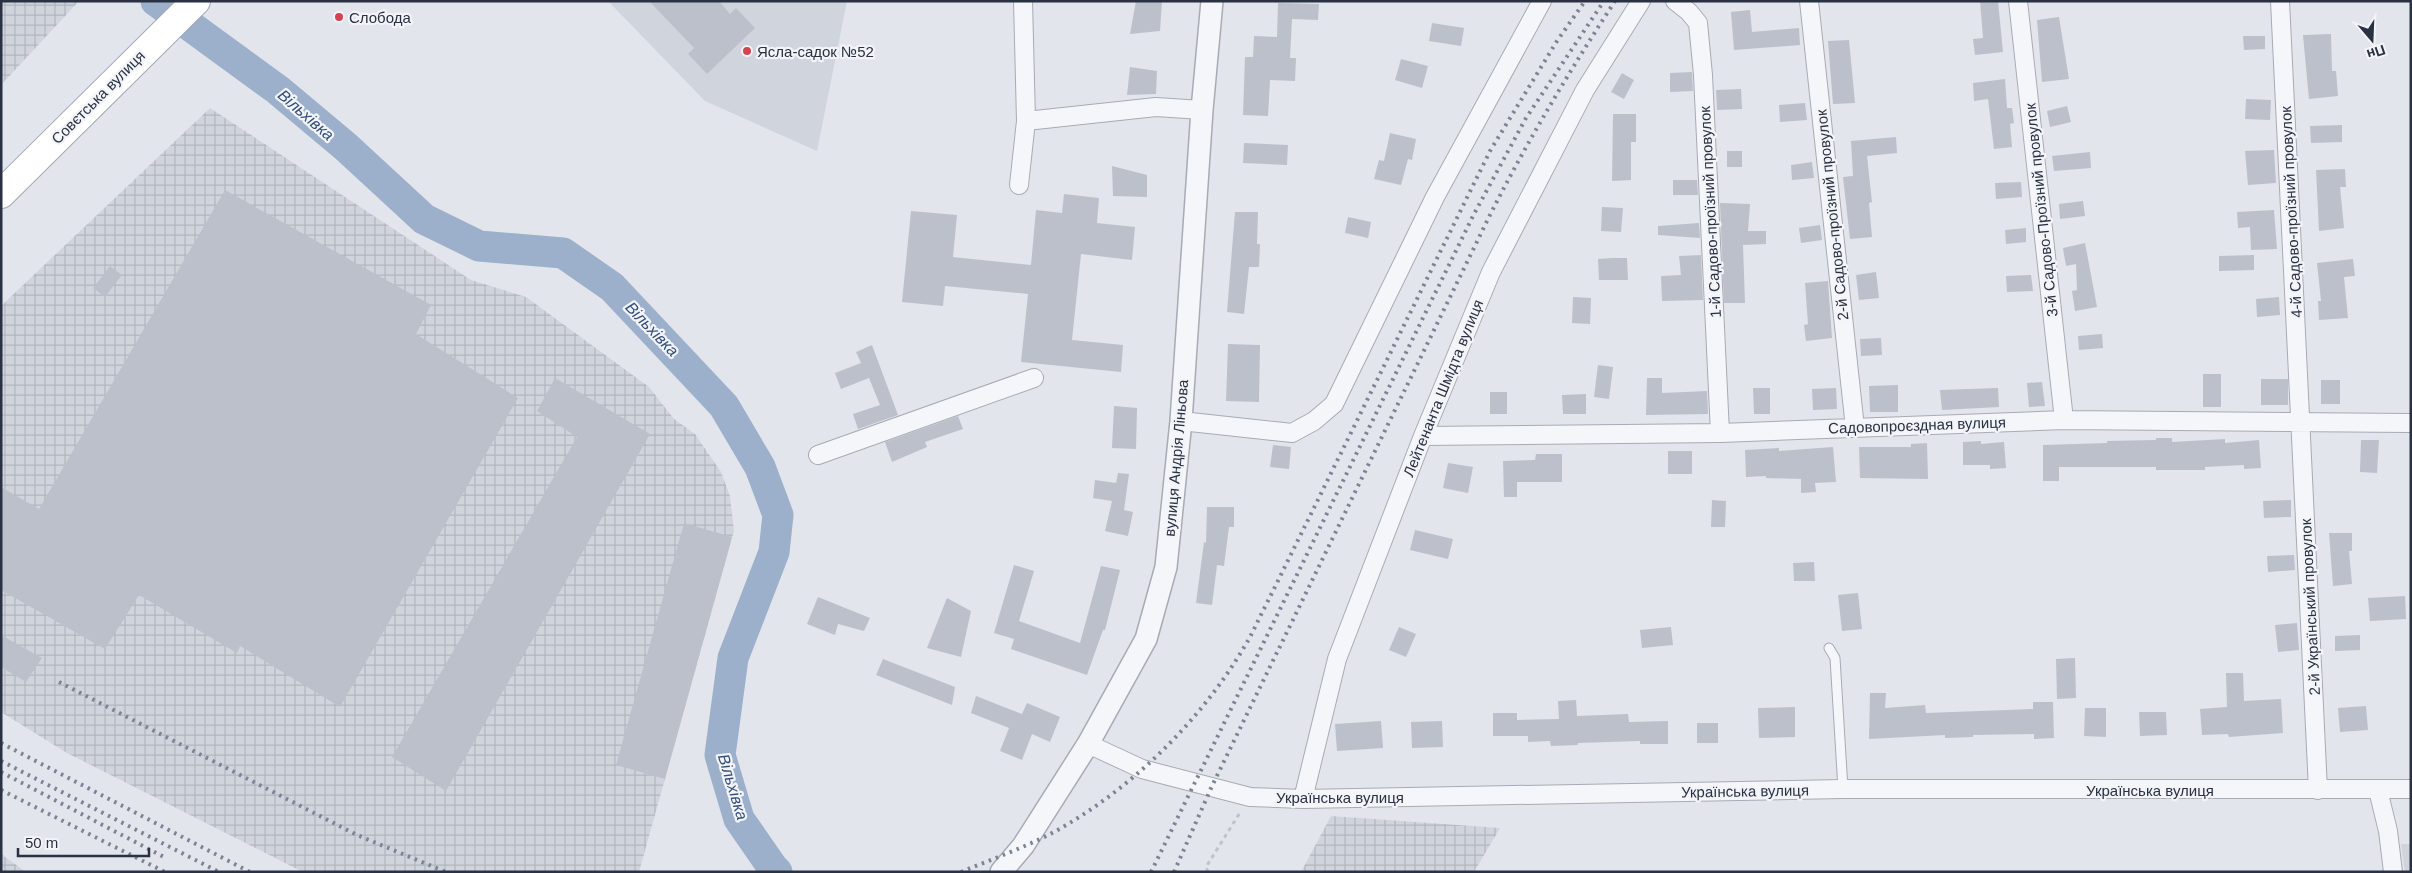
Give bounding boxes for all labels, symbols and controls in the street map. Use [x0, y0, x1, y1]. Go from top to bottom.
place label: Слобода [349, 9, 411, 26]
marker: Слобода [333, 11, 345, 23]
north arrow [2347, 15, 2397, 65]
text: Пн [2365, 42, 2388, 63]
place label: Ясла-садок №52 [757, 43, 874, 60]
marker: Ясла-садок №52 [741, 45, 753, 57]
street label: Совєтська вулиця [48, 47, 148, 147]
water label: Вільхівка [275, 86, 337, 144]
street label: 3-й Садово-Проїзний провулок [2021, 102, 2061, 318]
street label: 1-й Садово-проїзний провулок [1696, 105, 1724, 318]
street label: 4-й Садово-проїзний провулок [2277, 105, 2305, 318]
street label: 2-й Садово-проїзний провулок [1812, 108, 1852, 321]
street label: Лейтенанта Шмідта вулиця [1400, 297, 1486, 479]
water label: Вільхівка [622, 299, 682, 359]
street label: вулиця Андрія Ліньова [1161, 378, 1191, 537]
street label: Садовопроєздная вулиця [1828, 413, 2006, 437]
street label: 2-й Український провулок [2297, 518, 2323, 696]
water label: Вільхівка [715, 752, 751, 822]
street label: Українська вулиця [1681, 781, 1809, 801]
street label: Українська вулиця [2086, 782, 2214, 799]
street label: Українська вулиця [1276, 789, 1404, 806]
scale bar [18, 826, 149, 858]
text: 50 m [25, 834, 58, 851]

